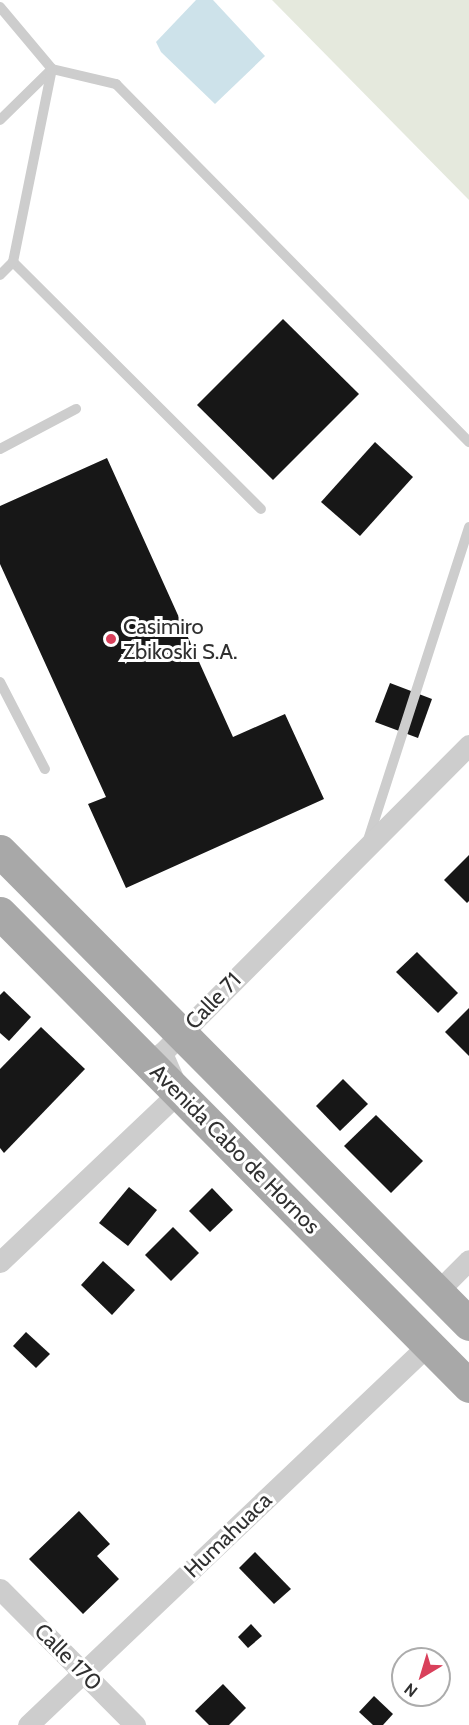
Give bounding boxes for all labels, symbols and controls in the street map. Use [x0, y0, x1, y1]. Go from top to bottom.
place label: Casimiro Zbikoski S.A. [123, 613, 238, 664]
marker: Casimiro Zbikoski S.A. [104, 632, 118, 646]
street label: Calle 71 [180, 967, 246, 1035]
street label: Avenida Cabo de Hornos [145, 1059, 325, 1239]
street label: Humahuaca [179, 1487, 277, 1583]
street label: Calle 170 [29, 1618, 107, 1696]
north arrow [391, 1647, 451, 1707]
text: N [401, 1679, 421, 1701]

